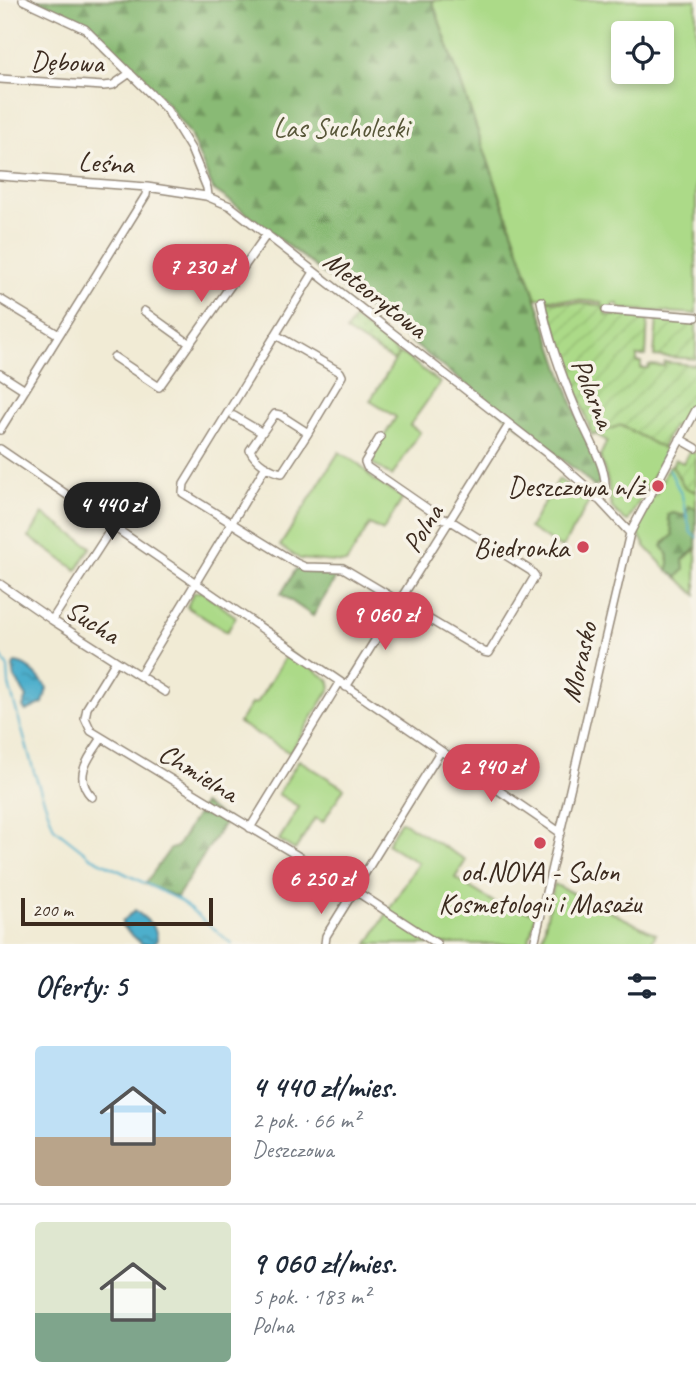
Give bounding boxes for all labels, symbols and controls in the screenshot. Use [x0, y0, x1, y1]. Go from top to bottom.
map controls [611, 21, 674, 84]
button: locate [611, 21, 674, 84]
street label: Dębowa [30, 43, 106, 80]
park label: Las Sucholeski [273, 110, 413, 145]
street label: Leśna [77, 143, 137, 182]
street label: Meteorytowa [317, 243, 436, 347]
pin: 7 230 zł [129, 244, 273, 304]
text: 7 230 zł [169, 252, 233, 281]
street label: Polarna [564, 353, 624, 436]
place label: Deszczowa n/ż [508, 469, 647, 504]
marker: Deszczowa n/ż [650, 478, 666, 494]
pin: 4 440 zł [40, 482, 184, 542]
text: 4 440 zł [80, 490, 144, 519]
street label: Polna [394, 496, 452, 559]
place label: Biedronka [474, 530, 571, 565]
marker: Biedronka [575, 539, 591, 555]
street label: Sucha [59, 591, 128, 652]
pin: 9 060 zł [313, 592, 457, 652]
text: 9 060 zł [352, 600, 418, 629]
street label: Morasko [552, 617, 605, 706]
street label: Chmielna [153, 735, 247, 811]
pin: 2 940 zł [419, 744, 563, 804]
text: 2 940 zł [459, 752, 523, 781]
marker: od.NOVA - Salon Kosmetologii i Masażu [532, 835, 548, 851]
place label: od.NOVA - Salon Kosmetologii i Masażu [439, 854, 643, 921]
pin: 6 250 zł [249, 856, 393, 916]
text: 6 250 zł [288, 864, 354, 893]
scale bar [21, 895, 214, 927]
text: 200 m [32, 898, 73, 922]
text: Oferty: 5 [35, 967, 127, 1005]
icon: filters [623, 967, 661, 1005]
text: 4 440 zł/mies. [252, 1068, 396, 1106]
icon: home [91, 1074, 175, 1158]
text: 2 pok. · 66 m² [252, 1106, 360, 1135]
text: Deszczowa [252, 1135, 333, 1164]
text: 9 060 zł/mies. [252, 1244, 396, 1282]
icon: home [91, 1250, 175, 1334]
text: 5 pok. · 183 m² [252, 1282, 370, 1311]
text: Polna [252, 1311, 294, 1340]

